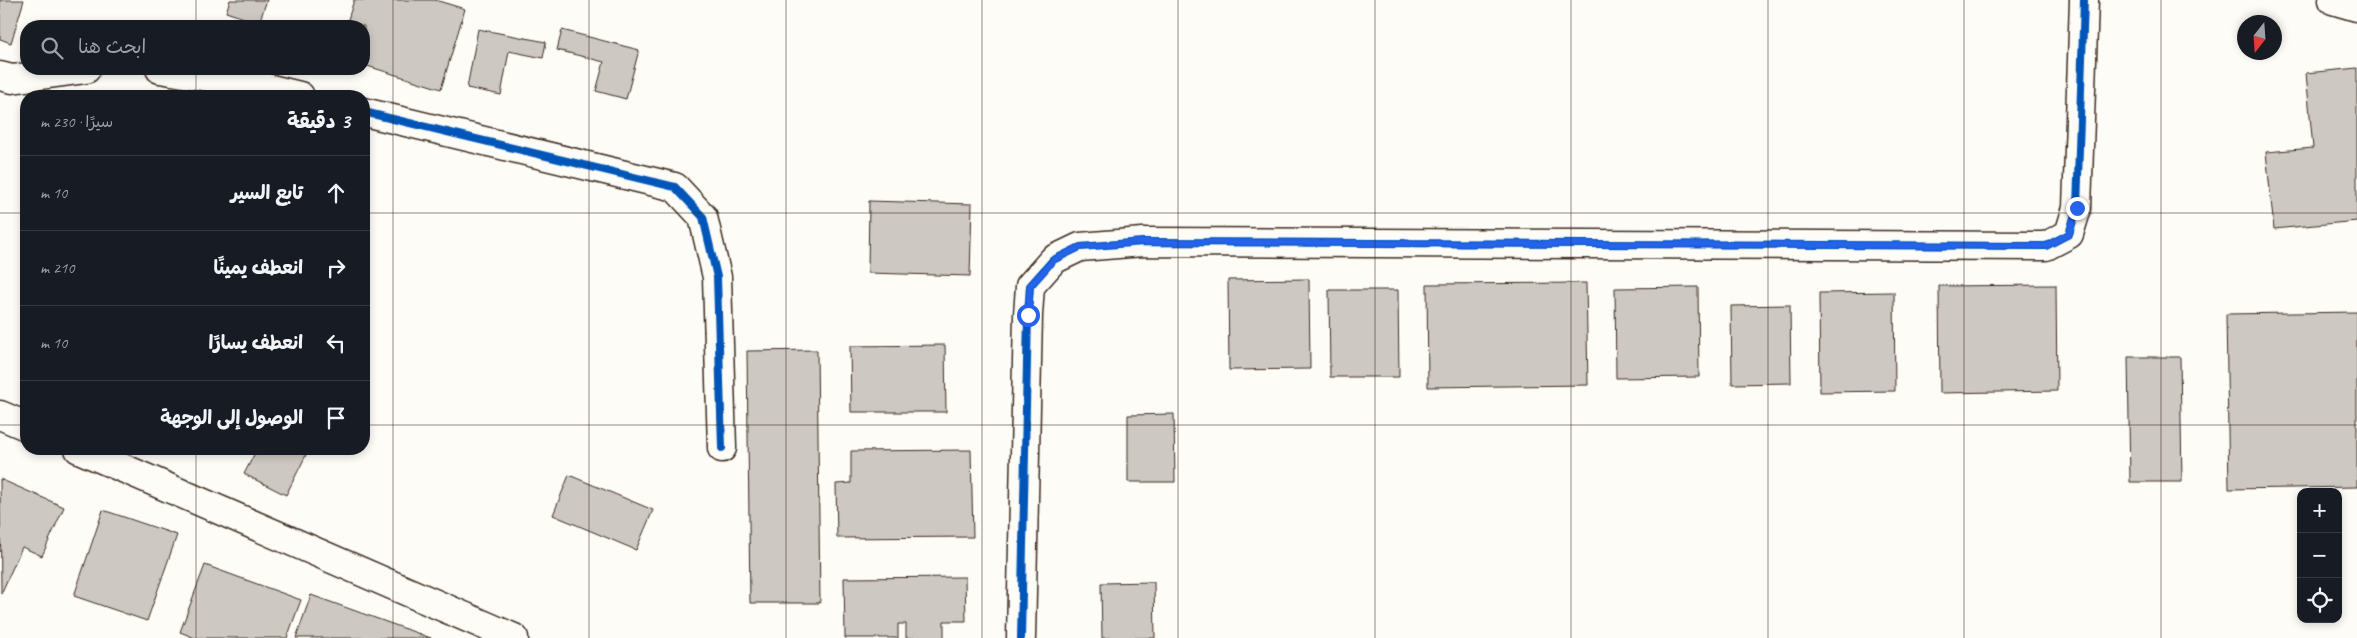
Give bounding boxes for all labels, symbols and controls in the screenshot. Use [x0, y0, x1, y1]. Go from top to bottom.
north arrow [2237, 15, 2282, 60]
search box [20, 20, 370, 75]
icon: search [38, 34, 66, 62]
text: ابحث هنا [78, 35, 146, 59]
text: 3 دقيقة [287, 108, 350, 134]
text: سيرًا · 230 m [40, 112, 113, 132]
icon: ahead [322, 179, 350, 207]
text: تابع السير [231, 181, 303, 205]
text: 10 m [40, 183, 67, 203]
route end [2066, 197, 2089, 220]
icon: right [322, 254, 350, 282]
text: انعطف يمينًا [214, 256, 303, 280]
text: 210 m [40, 258, 74, 278]
route start [1017, 304, 1040, 327]
icon: left [322, 329, 350, 357]
text: انعطف يسارًا [209, 331, 303, 355]
text: 10 m [40, 333, 67, 353]
icon: arrive [322, 404, 350, 432]
text: الوصول إلى الوجهة [160, 406, 303, 430]
map controls [2297, 488, 2342, 623]
button: + [2297, 488, 2342, 533]
button: − [2297, 533, 2342, 578]
button: locate [2297, 578, 2342, 623]

